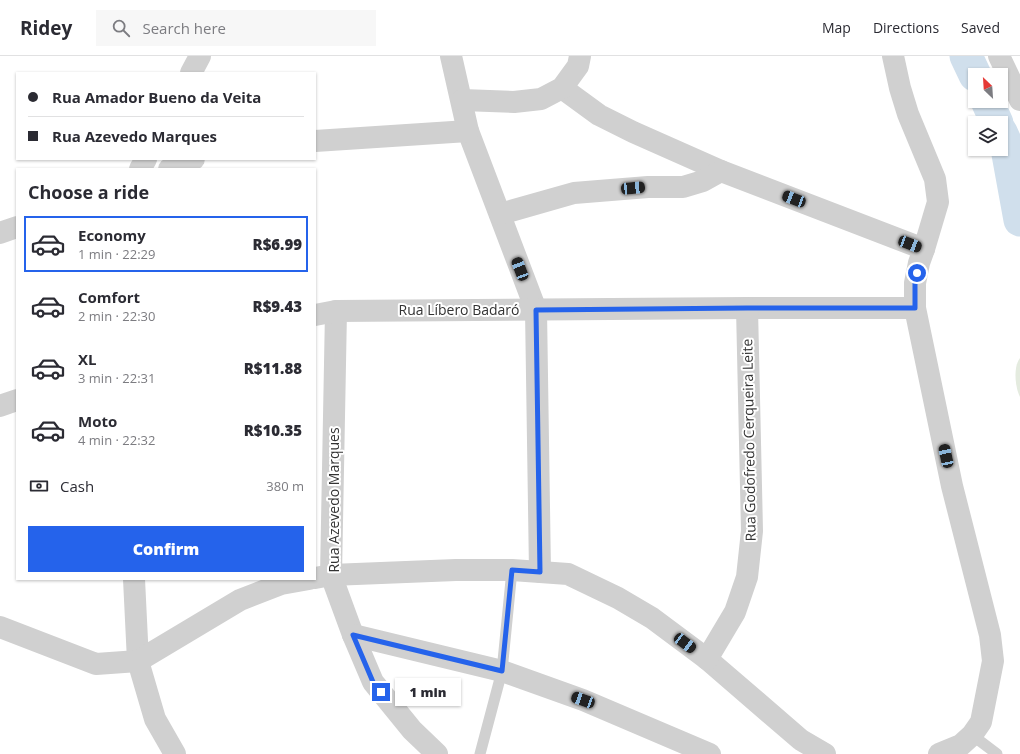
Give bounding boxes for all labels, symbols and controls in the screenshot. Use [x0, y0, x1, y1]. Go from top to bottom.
search box [96, 10, 376, 46]
text: Ridey [20, 15, 72, 41]
icon: search [110, 17, 132, 39]
text: Search here [142, 18, 226, 38]
text: Map [822, 18, 851, 37]
text: Directions [873, 18, 939, 37]
text: Saved [961, 18, 1000, 37]
north arrow [968, 68, 1008, 108]
map controls [968, 68, 1008, 156]
text: Rua Amador Bueno da Veita [52, 87, 261, 107]
button: layers [968, 116, 1008, 156]
text: Rua Azevedo Marques [52, 126, 217, 146]
text: Choose a ride [28, 180, 149, 204]
car [621, 181, 645, 195]
car [781, 189, 807, 209]
text: Economy [78, 225, 146, 245]
icon: car [30, 226, 66, 262]
text: R$6.99 [252, 234, 302, 254]
car [897, 234, 923, 254]
text: 1 min · 22:29 [78, 245, 155, 263]
car [510, 256, 530, 282]
route start [908, 264, 926, 282]
text: Comfort [78, 287, 140, 307]
icon: car [30, 288, 66, 324]
text: R$9.43 [252, 296, 302, 316]
street label: Rua Líbero Badaró [398, 300, 520, 319]
text: 2 min · 22:30 [78, 307, 155, 325]
street label: Rua Godofredo Cerqueira Leite [737, 338, 760, 542]
text: XL [78, 349, 96, 369]
icon: car [30, 350, 66, 386]
text: R$11.88 [244, 358, 302, 378]
text: 3 min · 22:31 [78, 369, 155, 387]
text: Moto [78, 411, 117, 431]
icon: car [30, 412, 66, 448]
text: R$10.35 [244, 420, 302, 440]
street label: Rua Azevedo Marques [324, 427, 343, 573]
text: 4 min · 22:32 [78, 431, 155, 449]
car [938, 443, 954, 469]
icon: cash [28, 475, 50, 497]
text: Cash [60, 476, 94, 496]
text: 380 m [266, 477, 304, 495]
button: Confirm [28, 526, 304, 572]
car [672, 631, 698, 655]
callout: 1 min [395, 678, 461, 706]
route end [372, 683, 390, 701]
text: 1 min [410, 683, 446, 701]
car [570, 690, 596, 710]

